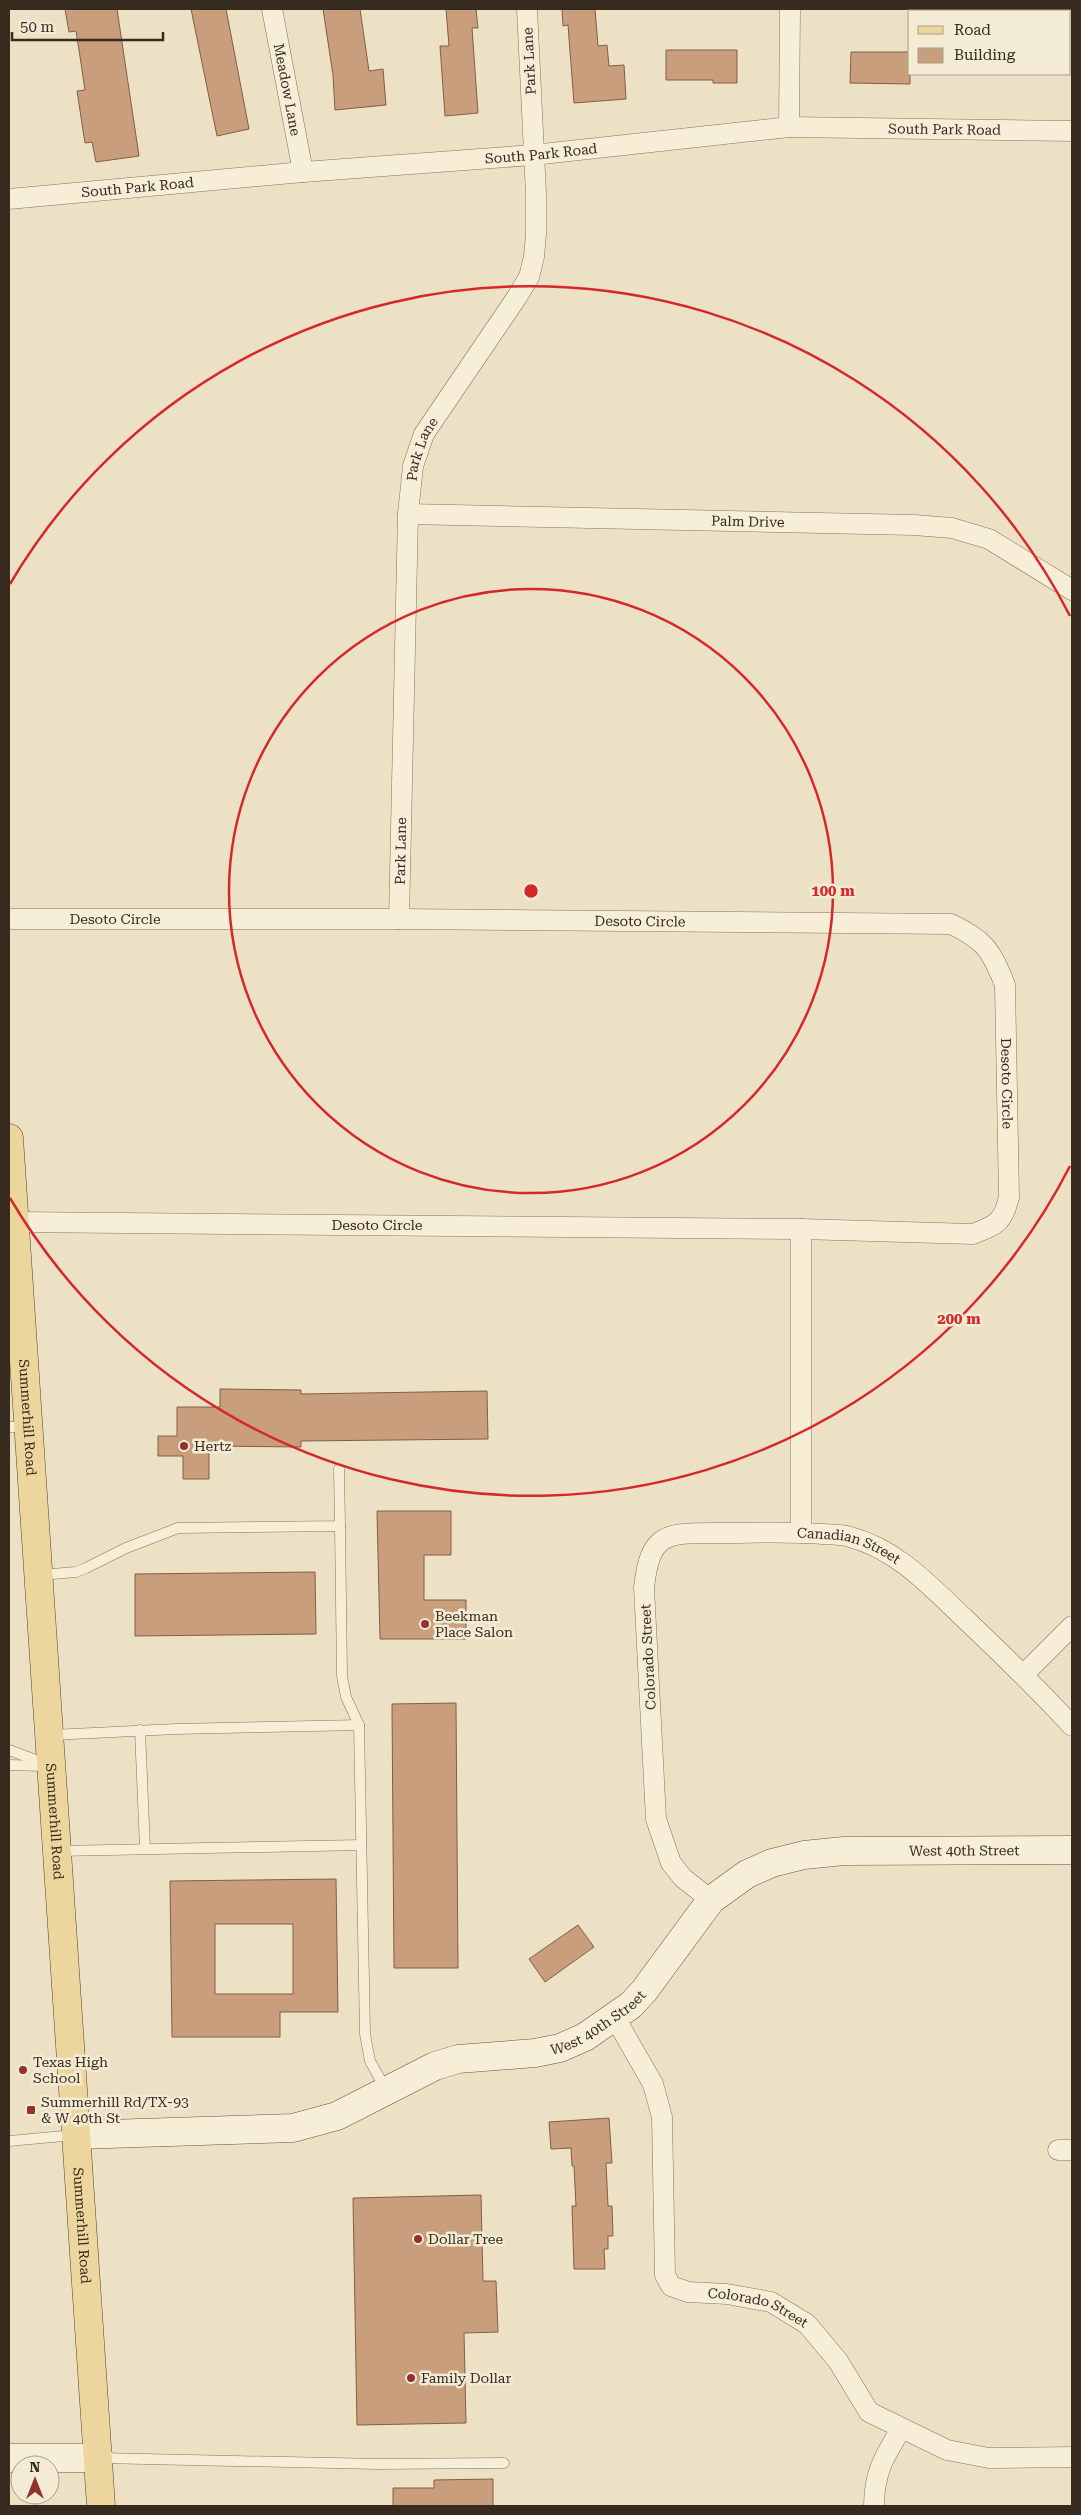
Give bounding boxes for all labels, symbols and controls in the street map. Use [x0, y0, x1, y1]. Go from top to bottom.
scale bar [12, 10, 164, 42]
legend [908, 10, 1071, 75]
text: 50 m [20, 18, 55, 36]
text: Road [954, 21, 991, 39]
street label: Park Lane [519, 27, 539, 95]
street label: Meadow Lane [271, 42, 304, 137]
text: Building [954, 46, 1016, 64]
street label: South Park Road [888, 120, 1001, 138]
street label: South Park Road [484, 140, 598, 167]
street label: South Park Road [80, 174, 194, 200]
street label: Park Lane [403, 414, 441, 482]
street label: Palm Drive [711, 513, 785, 530]
street label: Park Lane [392, 817, 409, 885]
centre of rings [522, 882, 540, 900]
text: 100 m [811, 882, 855, 900]
street label: Desoto Circle [69, 911, 161, 927]
street label: Desoto Circle [594, 913, 686, 930]
street label: Desoto Circle [998, 1038, 1016, 1129]
street label: Desoto Circle [331, 1217, 423, 1233]
text: 200 m [937, 1310, 981, 1328]
street label: Summerhill Road [16, 1359, 40, 1476]
place label: Hertz [194, 1438, 232, 1454]
marker: Hertz [178, 1440, 190, 1452]
street label: Canadian Street [797, 1525, 904, 1567]
street label: Colorado Street [637, 1604, 659, 1710]
place label: Beekman Place Salon [435, 1608, 513, 1640]
marker: Beekman Place Salon [419, 1618, 431, 1630]
street label: Summerhill Road [43, 1763, 67, 1880]
street label: West 40th Street [909, 1842, 1019, 1859]
street label: West 40th Street [549, 1987, 649, 2058]
place label: Texas High School [33, 2054, 108, 2086]
marker: Texas High School [17, 2064, 29, 2076]
place label: Summerhill Rd/TX-93 & W 40th St [41, 2094, 189, 2126]
marker: Summerhill Rd/TX-93 & W 40th St [25, 2104, 37, 2116]
street label: Summerhill Road [70, 2167, 94, 2284]
place label: Dollar Tree [428, 2231, 504, 2247]
marker: Dollar Tree [412, 2233, 424, 2245]
street label: Colorado Street [707, 2285, 811, 2331]
place label: Family Dollar [421, 2370, 511, 2386]
marker: Family Dollar [405, 2372, 417, 2384]
north arrow [10, 2455, 60, 2505]
text: N [30, 2459, 41, 2475]

